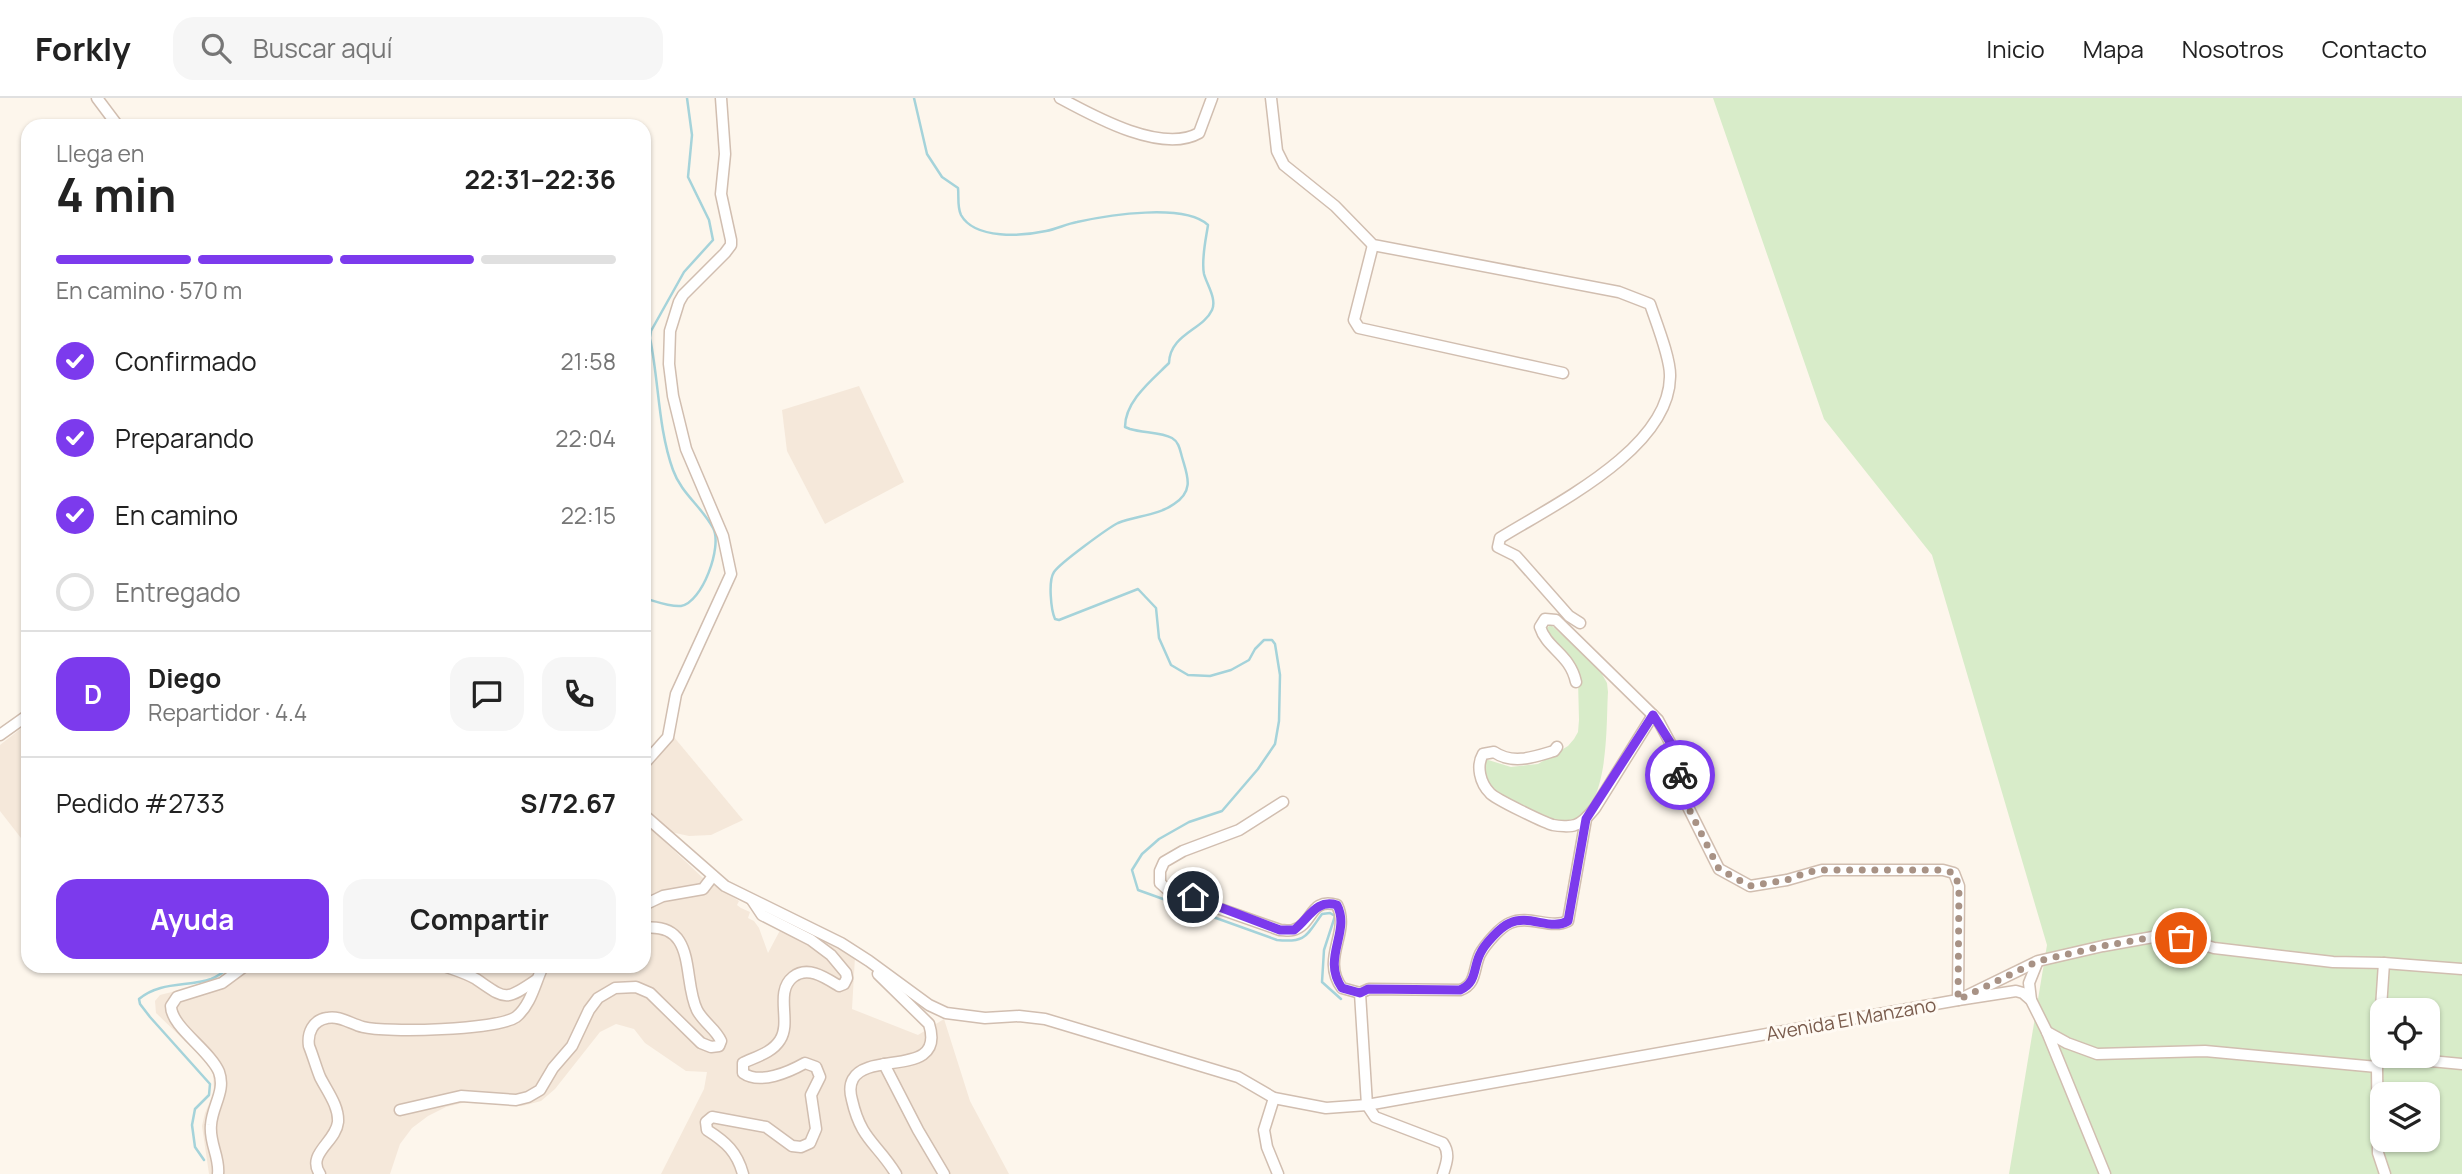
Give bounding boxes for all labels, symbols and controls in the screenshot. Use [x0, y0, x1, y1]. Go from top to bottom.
search box [173, 17, 663, 80]
text: Forkly [35, 26, 131, 71]
icon: search [197, 29, 235, 67]
text: Buscar aquí [253, 30, 393, 66]
text: Inicio [1987, 32, 2045, 65]
text: Mapa [2083, 32, 2144, 65]
text: Nosotros [2182, 32, 2284, 65]
text: Contacto [2322, 32, 2427, 65]
text: Llega en [56, 137, 144, 169]
text: 22:31–22:36 [464, 161, 616, 197]
text: 4 min [56, 163, 176, 226]
text: En camino · 570 m [56, 274, 242, 306]
icon: check [56, 342, 94, 380]
text: Confirmado [115, 343, 257, 379]
text: 21:58 [560, 345, 616, 377]
icon: check [56, 419, 94, 457]
text: Preparando [115, 420, 254, 456]
text: 22:04 [555, 422, 616, 454]
icon: check [56, 496, 94, 534]
text: En camino [115, 497, 238, 533]
text: 22:15 [561, 499, 616, 531]
text: Entregado [115, 574, 241, 610]
button: chat [450, 657, 524, 731]
button: phone [542, 657, 616, 731]
text: Diego [148, 660, 221, 696]
text: D [84, 676, 102, 712]
text: Repartidor · 4.4 [148, 696, 307, 728]
courier [1645, 740, 1715, 810]
icon: bike [1661, 756, 1699, 794]
text: Pedido #2733 [56, 785, 225, 821]
text: S/72.67 [520, 785, 616, 821]
pin [1163, 867, 1223, 927]
icon: home [1174, 878, 1212, 916]
button: Ayuda [56, 879, 329, 959]
button: Compartir [343, 879, 616, 959]
pin [2151, 908, 2211, 968]
icon: bag [2162, 919, 2200, 957]
street label: Avenida El Manzano [1764, 991, 1938, 1047]
map controls [2370, 998, 2440, 1152]
button: locate [2370, 998, 2440, 1068]
button: layers [2370, 1082, 2440, 1152]

